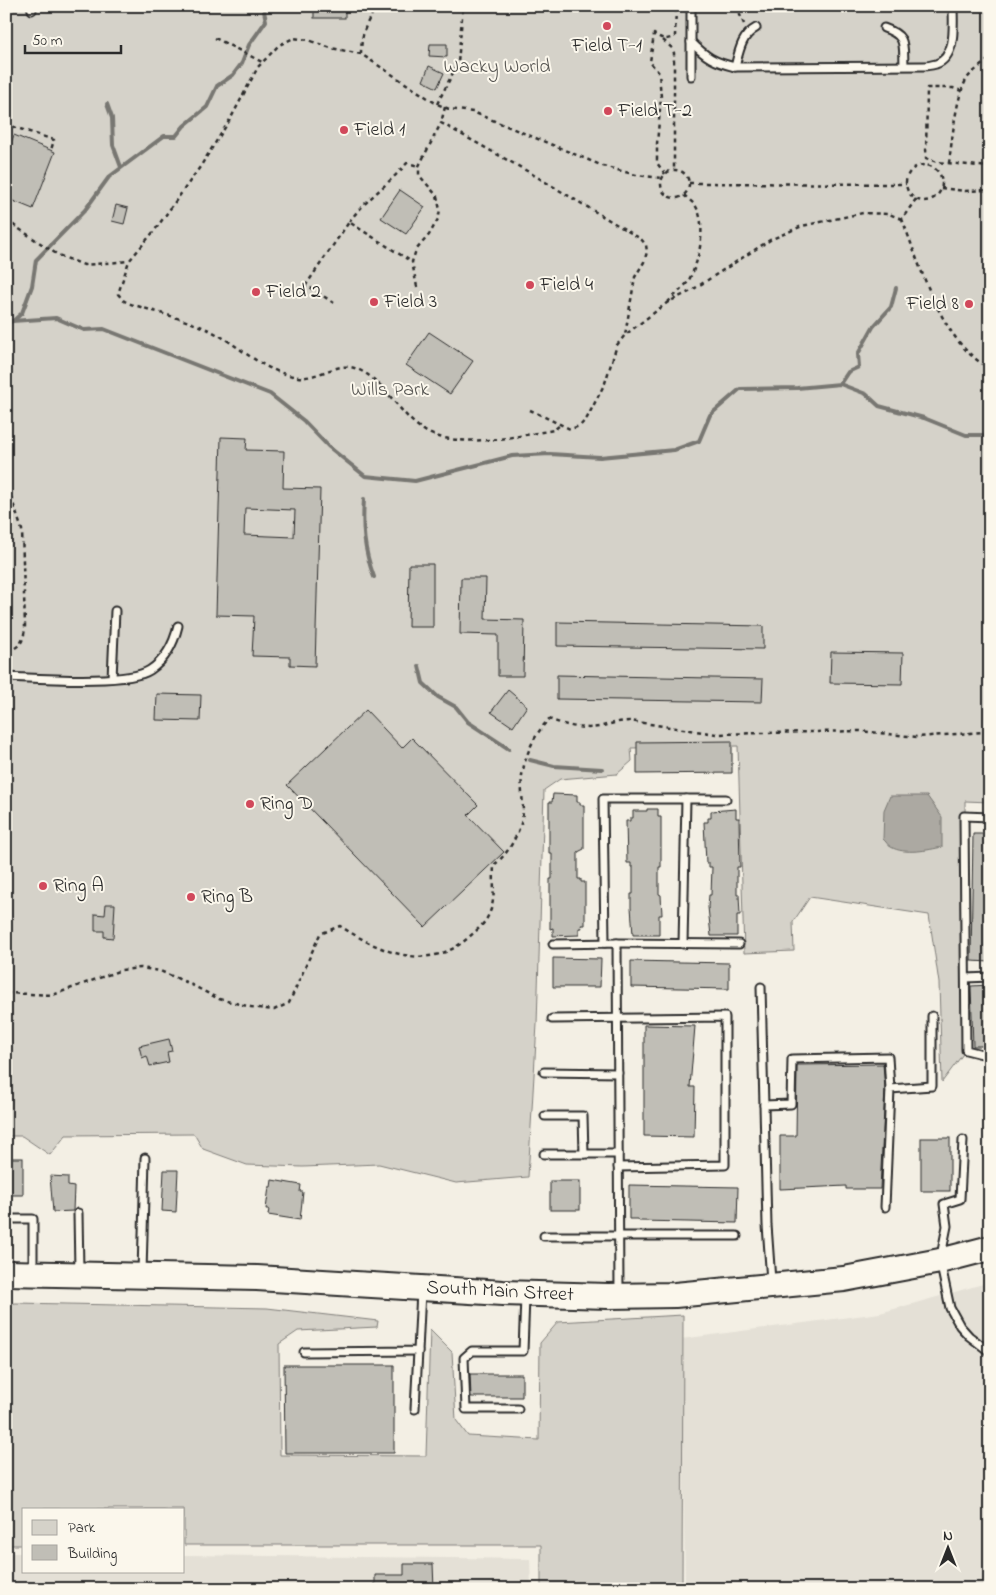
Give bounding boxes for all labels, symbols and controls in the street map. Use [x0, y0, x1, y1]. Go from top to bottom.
marker: Field T-1 [601, 20, 613, 32]
scale bar [25, 22, 121, 54]
text: 50 m [32, 30, 63, 52]
place label: Field T-1 [571, 32, 642, 61]
park label: Wacky World [444, 53, 550, 82]
place label: Field T-2 [617, 97, 692, 126]
marker: Field T-2 [602, 105, 614, 117]
place label: Field 1 [353, 116, 405, 145]
marker: Field 1 [338, 124, 350, 136]
place label: Field 4 [539, 271, 593, 300]
place label: Field 2 [265, 278, 321, 307]
marker: Field 4 [524, 279, 536, 291]
marker: Field 2 [250, 286, 262, 298]
place label: Field 3 [383, 288, 437, 317]
place label: Field 8 [905, 290, 959, 319]
marker: Field 3 [368, 296, 380, 308]
marker: Field 8 [963, 298, 975, 310]
park label: Wills Park [351, 376, 429, 405]
place label: Ring D [260, 790, 313, 820]
marker: Ring D [244, 798, 256, 810]
place label: Ring A [53, 872, 104, 902]
marker: Ring A [37, 880, 49, 892]
place label: Ring B [201, 883, 253, 913]
marker: Ring B [185, 891, 197, 903]
street label: South Main Street [426, 1274, 575, 1310]
legend [22, 1508, 185, 1572]
text: Park [68, 1517, 96, 1539]
north arrow [924, 1522, 974, 1572]
text: N [943, 1526, 953, 1547]
text: Building [67, 1543, 117, 1566]

